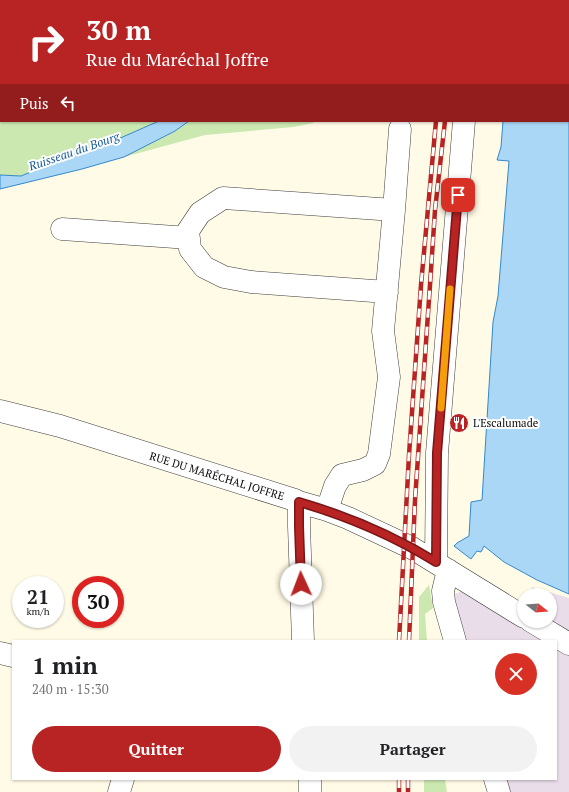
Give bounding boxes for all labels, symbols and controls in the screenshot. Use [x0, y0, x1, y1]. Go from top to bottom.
text: 30 m [86, 11, 151, 48]
icon: right [20, 16, 72, 68]
text: Rue du Maréchal Joffre [86, 47, 269, 71]
icon: left [57, 92, 79, 114]
text: Puis [20, 93, 49, 113]
water label: Ruisseau du Bourg [26, 128, 122, 174]
pin [441, 178, 475, 212]
icon: arrive [447, 184, 469, 206]
restaurant icon: L'Escalumade [448, 412, 470, 434]
place label: L'Escalumade [473, 416, 539, 430]
street label: RUE DU MARÉCHAL JOFFRE [148, 449, 286, 503]
position arrow [280, 563, 322, 605]
speed limit sign: 30 [72, 576, 124, 628]
text: 21 [27, 583, 49, 610]
north arrow [517, 588, 557, 628]
map controls [517, 588, 557, 628]
text: km/h [26, 605, 50, 618]
text: 1 min [32, 649, 98, 681]
button: close [495, 653, 537, 695]
text: 240 m · 15:30 [32, 680, 109, 698]
button: Quitter [32, 726, 281, 772]
button: Partager [289, 726, 537, 772]

